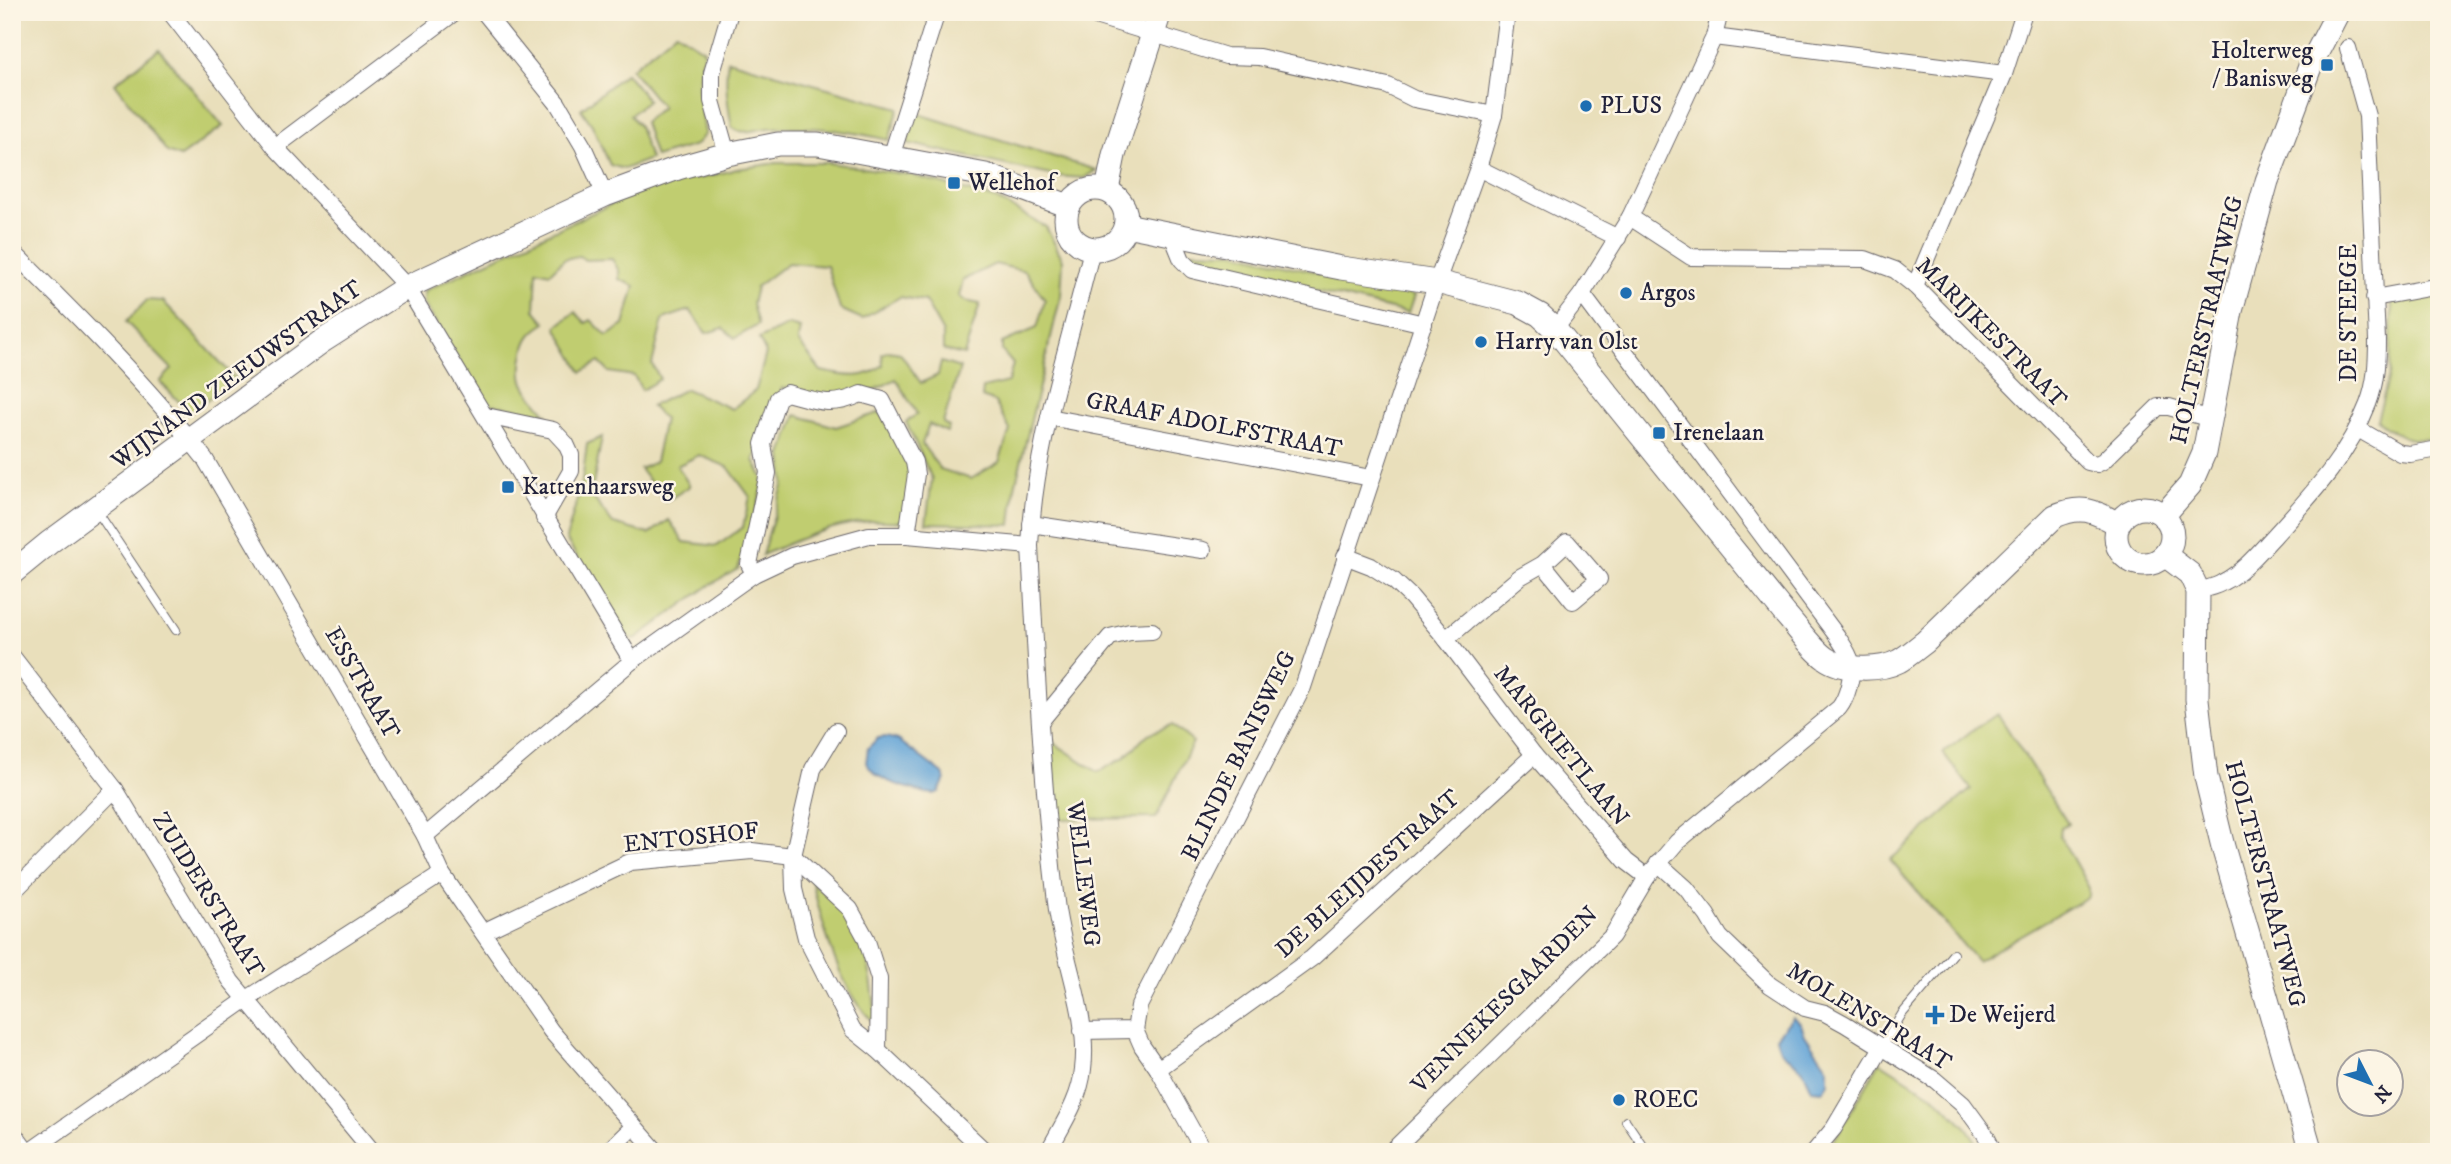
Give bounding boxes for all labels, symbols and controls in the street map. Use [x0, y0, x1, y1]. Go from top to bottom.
place label: Holterweg / Banisweg [2211, 36, 2313, 94]
marker: Holterweg / Banisweg [2319, 57, 2335, 73]
place label: PLUS [1600, 91, 1662, 121]
marker: PLUS [1578, 98, 1594, 114]
place label: Wellehof [967, 168, 1058, 198]
marker: Wellehof [946, 175, 962, 191]
street label: HOLTERSTRAATWEG [2164, 193, 2250, 447]
street label: DE STEEGE [2334, 244, 2364, 382]
street label: MARIJKESTRAAT [1909, 251, 2073, 415]
street label: WIJNAND ZEEUWSTRAAT [105, 274, 369, 477]
place label: Argos [1640, 278, 1696, 308]
marker: Argos [1618, 285, 1634, 301]
place label: Harry van Olst [1495, 327, 1638, 357]
marker: Harry van Olst [1473, 334, 1489, 350]
street label: GRAAF ADOLFSTRAAT [1084, 385, 1344, 465]
place label: Irenelaan [1673, 418, 1765, 448]
marker: Irenelaan [1651, 425, 1667, 441]
place label: Kattenhaarsweg [522, 472, 674, 502]
marker: Kattenhaarsweg [500, 479, 516, 495]
street label: ESSTRAAT [318, 622, 406, 744]
street label: BLINDE BANISWEG [1175, 646, 1303, 866]
street label: MARGRIETLAAN [1487, 659, 1635, 833]
street label: HOLTERSTRAATWEG [2218, 757, 2312, 1011]
street label: DE BLEIJDESTRAAT [1269, 783, 1467, 965]
street label: WELLEWEG [1059, 799, 1107, 949]
street label: ZUIDERSTRAAT [145, 807, 271, 983]
street label: ENTOSHOF [622, 816, 760, 860]
street label: VENNEKESGAARDEN [1404, 900, 1605, 1101]
street label: MOLENSTRAAT [1781, 956, 1957, 1078]
place label: De Weijerd [1949, 1000, 2055, 1030]
marker: De Weijerd [1927, 1007, 1943, 1023]
north arrow [2336, 1048, 2406, 1118]
text: N [2367, 1080, 2395, 1107]
place label: ROEC [1633, 1085, 1698, 1115]
marker: ROEC [1611, 1092, 1627, 1108]

